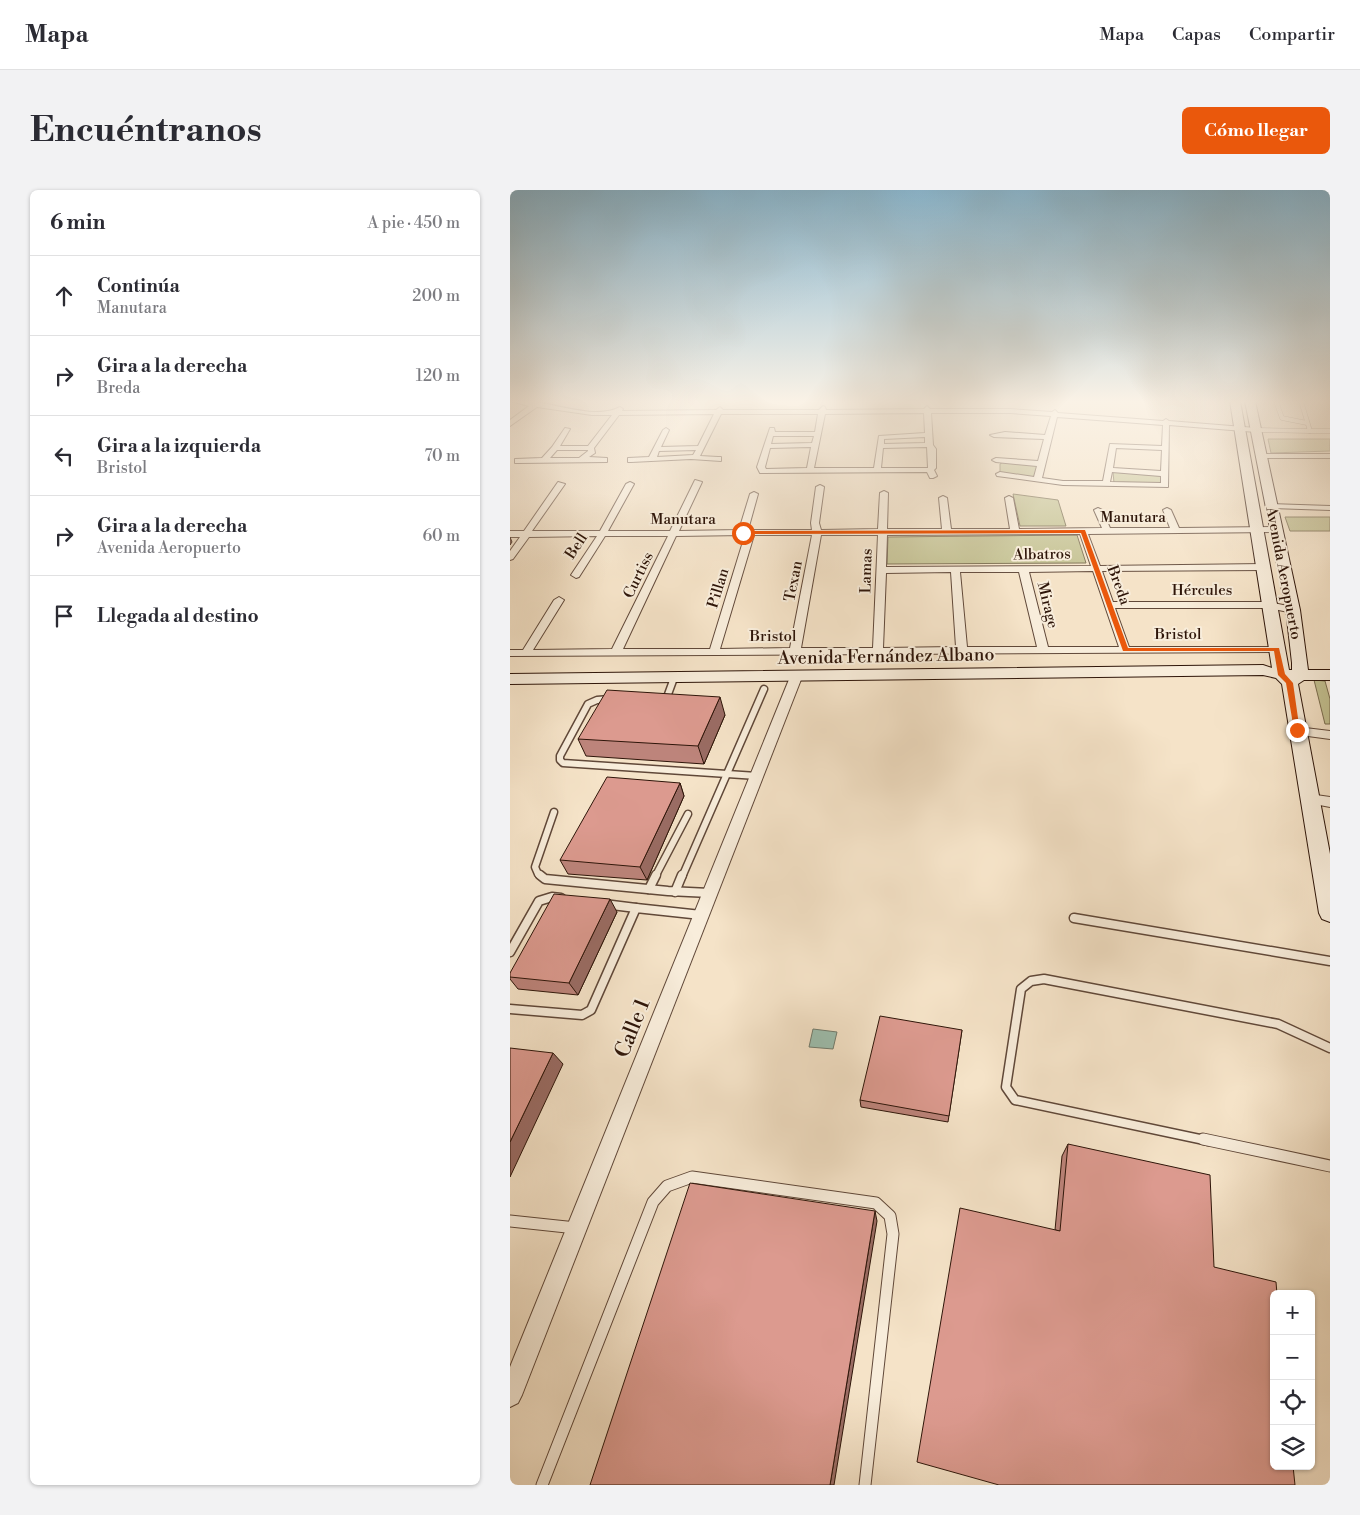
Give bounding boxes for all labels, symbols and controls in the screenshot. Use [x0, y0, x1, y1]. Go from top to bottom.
text: Mapa [25, 20, 88, 50]
text: Mapa [1100, 23, 1144, 46]
text: Capas [1172, 23, 1221, 46]
text: Compartir [1249, 23, 1335, 46]
button: Cómo llegar [1182, 107, 1330, 154]
text: Encuéntranos [30, 109, 262, 152]
text: 6 min [50, 210, 105, 236]
text: A pie · 450 m [368, 213, 460, 233]
text: Continúa [97, 274, 180, 298]
icon: ahead [50, 282, 78, 310]
text: 200 m [412, 286, 460, 306]
text: Manutara [97, 298, 167, 318]
text: Gira a la derecha [97, 354, 247, 378]
icon: right [50, 362, 78, 390]
text: 120 m [416, 366, 460, 386]
text: Breda [97, 378, 140, 398]
text: Gira a la izquierda [97, 434, 261, 458]
icon: left [50, 442, 78, 470]
text: 70 m [424, 446, 460, 466]
text: Bristol [97, 458, 147, 478]
street label: Avenida Aeropuerto [1261, 504, 1306, 641]
street label: Manutara [1100, 508, 1166, 527]
street label: Manutara [650, 510, 716, 529]
text: Gira a la derecha [97, 514, 247, 538]
icon: right [50, 522, 78, 550]
route start [732, 522, 755, 545]
text: 60 m [422, 526, 460, 546]
street label: Bell [561, 529, 592, 564]
text: Avenida Aeropuerto [97, 538, 241, 558]
street label: Albatros [1012, 544, 1071, 565]
street label: Lamas [856, 548, 877, 594]
street label: Curtiss [619, 549, 658, 601]
street label: Texan [780, 559, 807, 603]
street label: Breda [1102, 562, 1135, 608]
street label: Pillan [703, 566, 734, 610]
street label: Mirage [1033, 580, 1062, 630]
street label: Hércules [1172, 581, 1232, 600]
icon: arrive [50, 602, 78, 630]
text: Llegada al destino [97, 604, 259, 628]
street label: Bristol [1154, 625, 1202, 644]
street label: Bristol [749, 627, 797, 646]
street label: Avenida Fernández Albano [776, 643, 995, 670]
route end [1286, 719, 1309, 742]
street label: Calle 1 [609, 995, 656, 1062]
map controls [1270, 1290, 1315, 1470]
button: + [1270, 1290, 1315, 1335]
button: − [1270, 1335, 1315, 1380]
button: locate [1270, 1380, 1315, 1425]
button: layers [1270, 1425, 1315, 1470]

